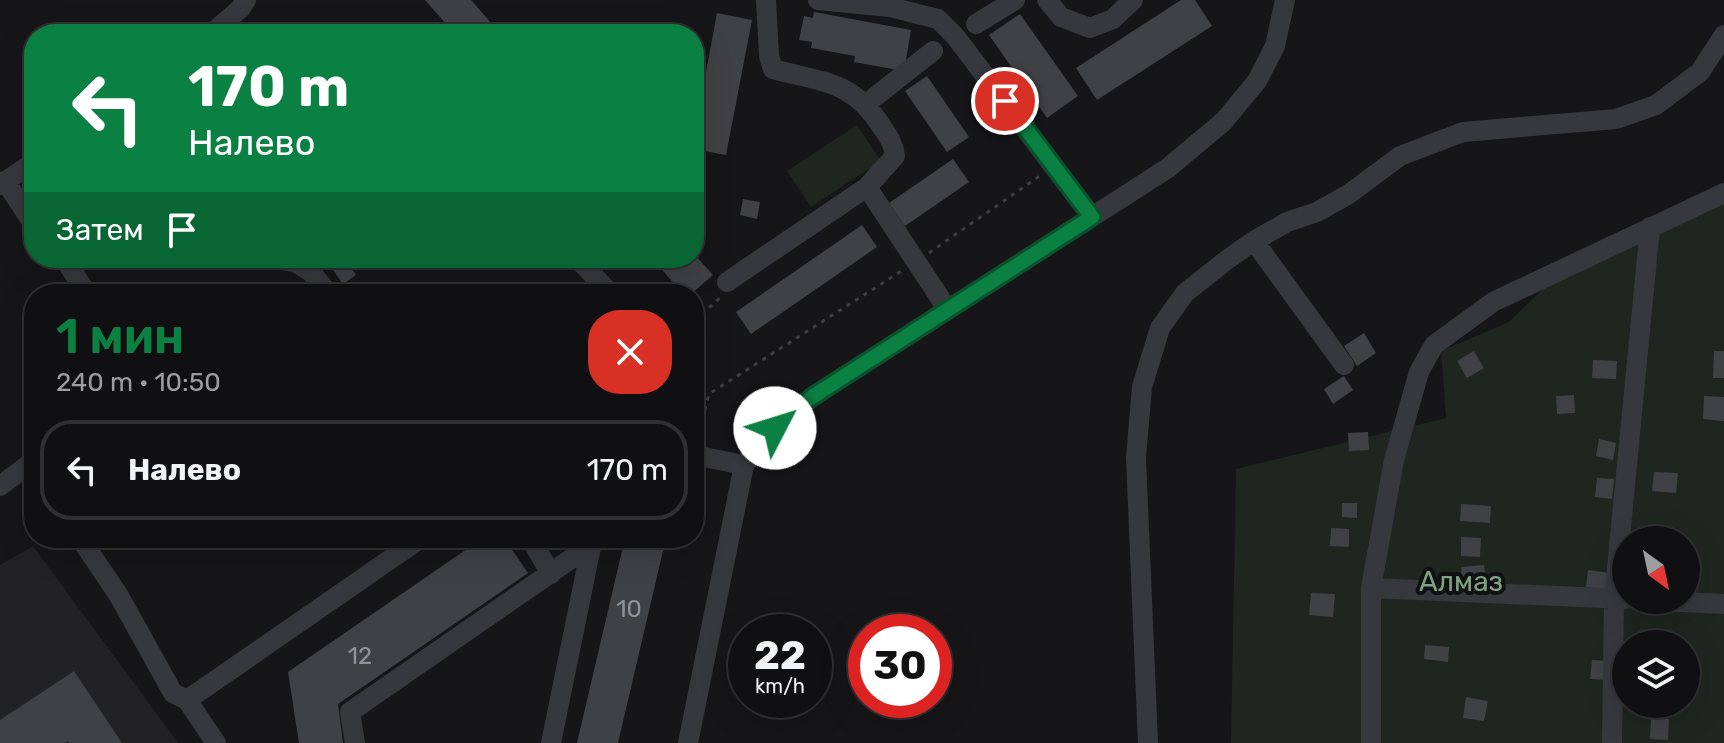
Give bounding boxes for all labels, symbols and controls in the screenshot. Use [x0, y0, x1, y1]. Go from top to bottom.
text: 170 m [188, 54, 349, 120]
icon: left [56, 56, 160, 160]
pin [971, 67, 1039, 135]
icon: arrive [983, 79, 1027, 123]
text: Налево [188, 121, 315, 164]
icon: arrive [160, 208, 204, 252]
text: Затем [56, 212, 144, 248]
text: 1 мин [56, 308, 184, 365]
button: close [588, 310, 672, 394]
text: 240 m · 10:50 [56, 367, 221, 398]
position arrow [733, 386, 817, 470]
icon: left [60, 448, 104, 492]
text: Налево [128, 452, 241, 488]
text: 170 m [587, 452, 668, 488]
north arrow [1612, 526, 1700, 614]
map controls [1612, 526, 1700, 718]
park label: Алмаз [1419, 565, 1503, 598]
house number: 10 [616, 595, 642, 623]
speed limit sign: 30 [848, 614, 952, 718]
button: layers [1612, 630, 1700, 718]
text: 22 [754, 632, 806, 679]
house number: 12 [348, 642, 372, 670]
text: km/h [755, 674, 805, 698]

